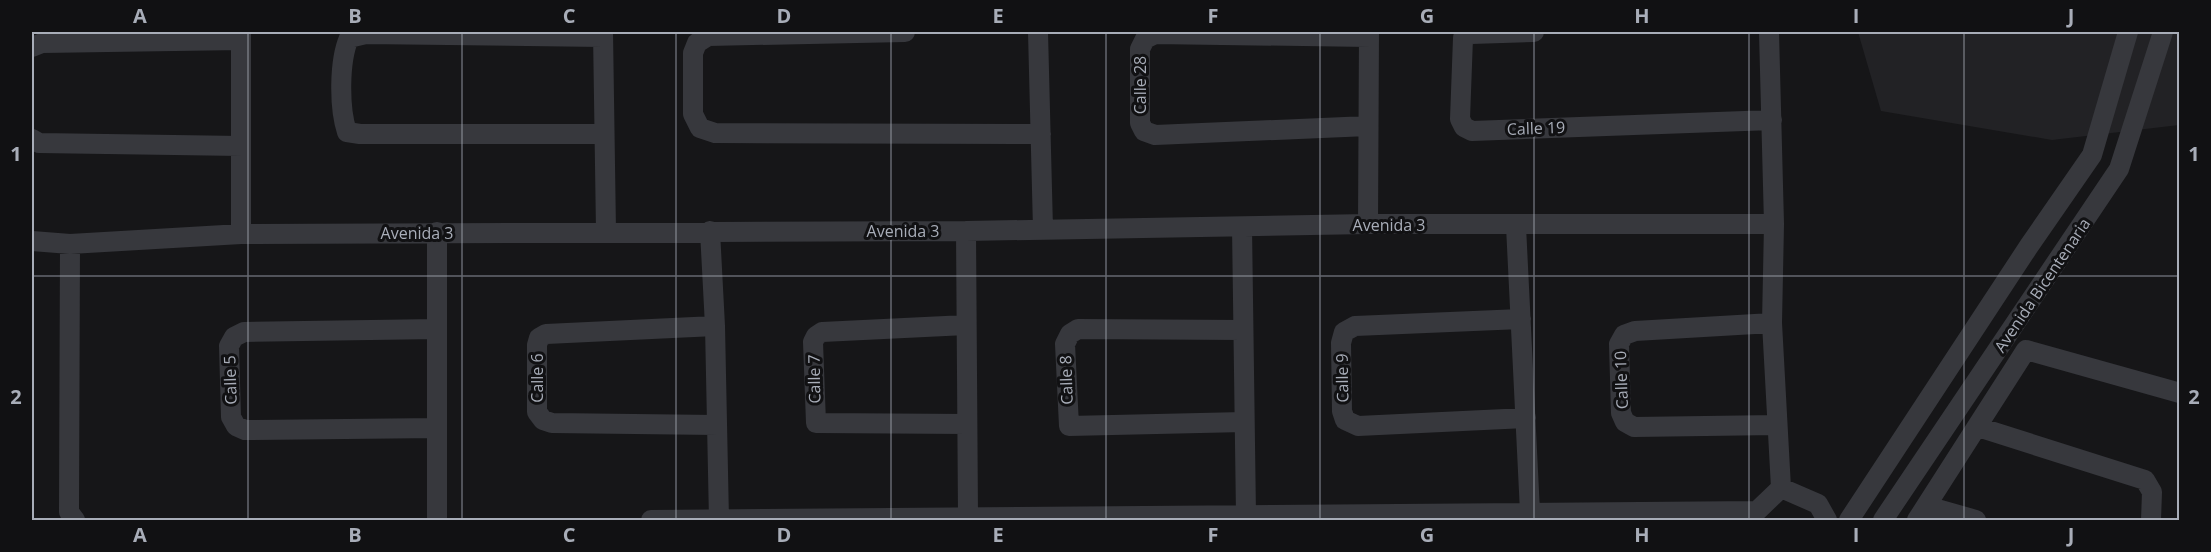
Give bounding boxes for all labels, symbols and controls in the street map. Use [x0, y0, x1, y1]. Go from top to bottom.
text: A [133, 2, 147, 29]
text: B [348, 2, 362, 29]
text: C [563, 2, 576, 29]
text: D [777, 2, 791, 29]
text: E [992, 2, 1004, 29]
text: F [1208, 2, 1218, 29]
text: G [1420, 2, 1434, 29]
text: H [1634, 2, 1650, 29]
text: I [1853, 2, 1859, 29]
text: J [2066, 2, 2074, 29]
street label: Calle 28 [1129, 56, 1151, 114]
street label: Calle 19 [1506, 116, 1566, 140]
text: 1 [10, 140, 22, 167]
text: 1 [2188, 140, 2200, 167]
street label: Avenida 3 [1353, 214, 1425, 236]
street label: Avenida Bicentenaria [1989, 214, 2095, 356]
street label: Avenida 3 [867, 220, 939, 242]
street label: Avenida 3 [381, 222, 453, 244]
street label: Calle 10 [1609, 350, 1633, 410]
street label: Calle 6 [526, 353, 548, 403]
street label: Calle 9 [1331, 353, 1353, 403]
street label: Calle 7 [803, 354, 825, 404]
street label: Calle 5 [218, 355, 242, 405]
street label: Calle 8 [1054, 355, 1078, 405]
text: 2 [10, 383, 22, 410]
text: 2 [2188, 383, 2200, 410]
text: A [133, 521, 147, 548]
text: B [348, 521, 362, 548]
text: C [563, 521, 576, 548]
text: D [777, 521, 791, 548]
text: E [992, 521, 1004, 548]
text: F [1208, 521, 1218, 548]
text: G [1420, 521, 1434, 548]
text: H [1634, 521, 1650, 548]
text: I [1853, 521, 1859, 548]
text: J [2066, 521, 2074, 548]

